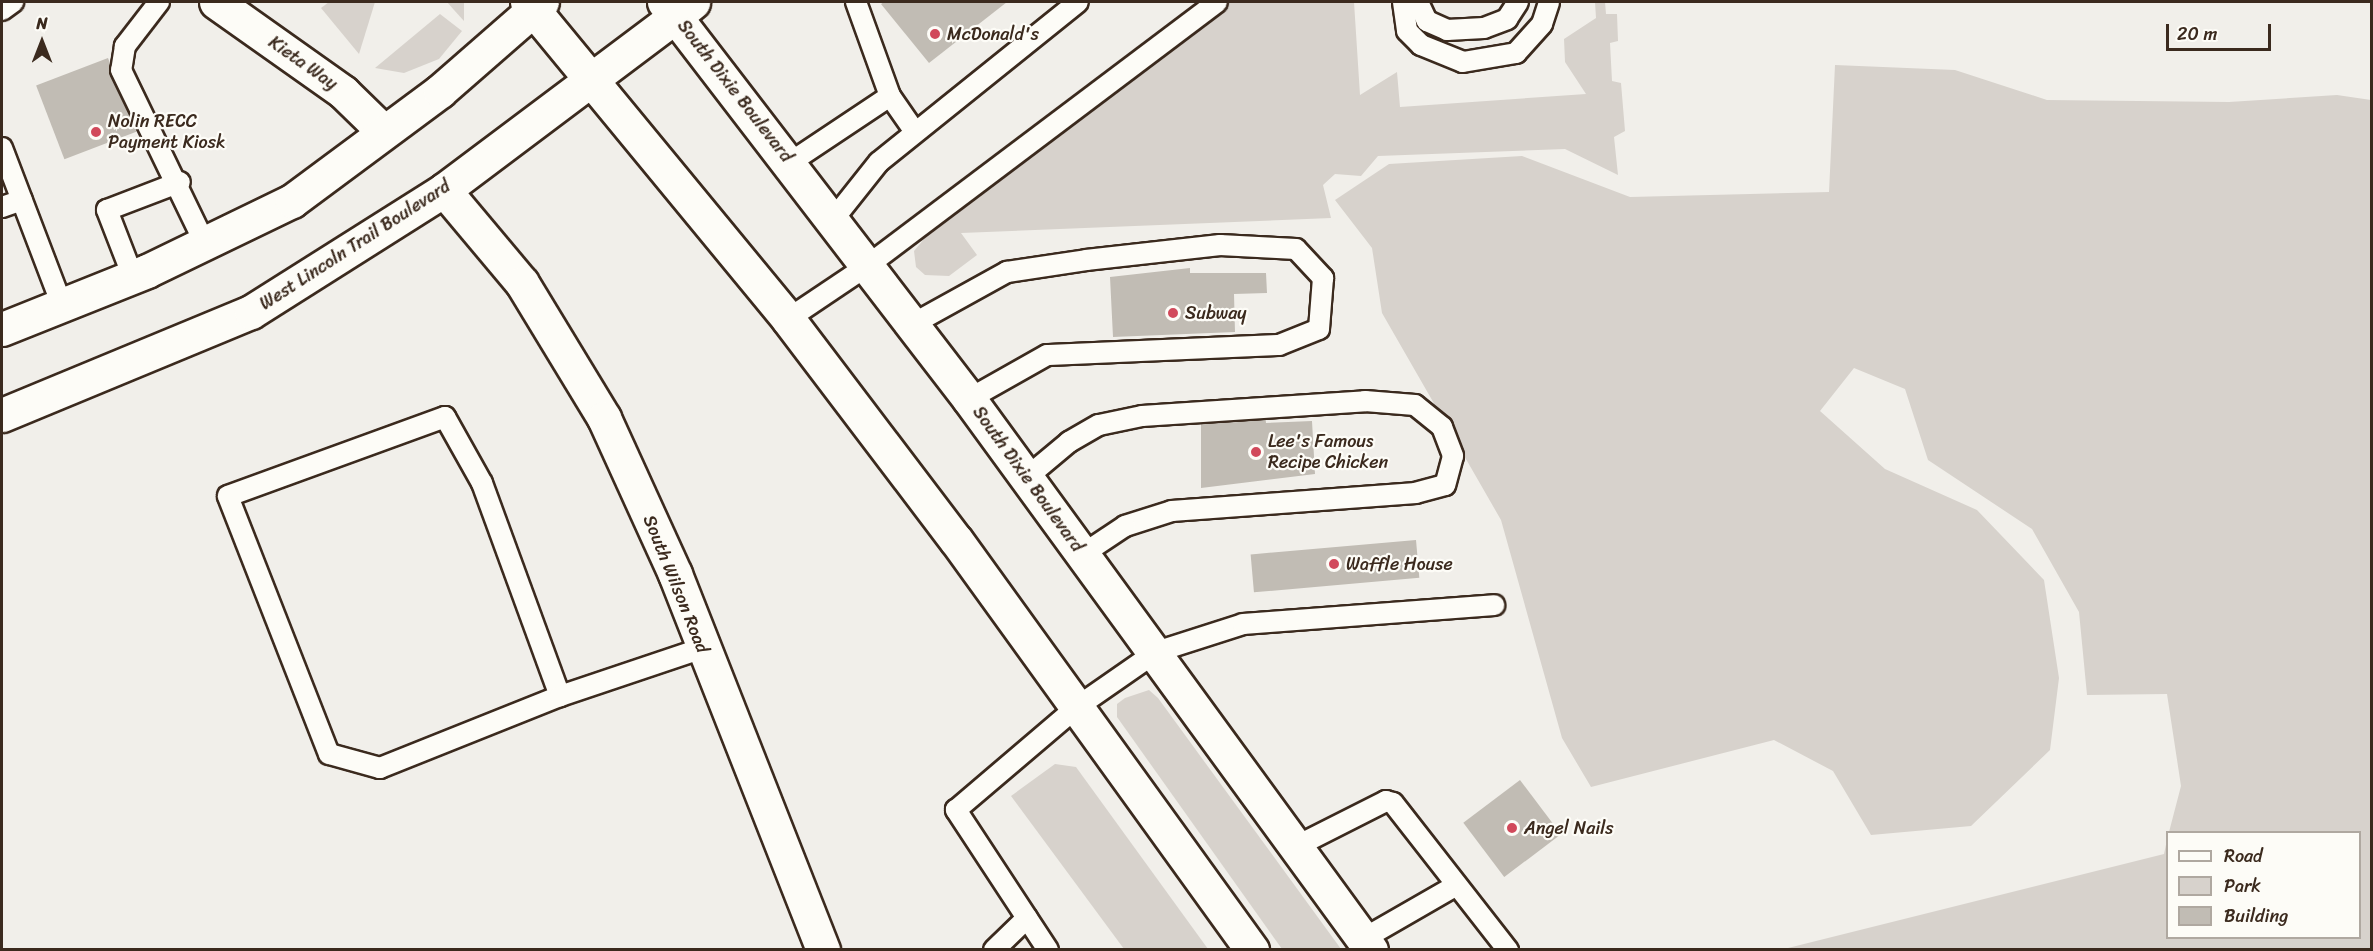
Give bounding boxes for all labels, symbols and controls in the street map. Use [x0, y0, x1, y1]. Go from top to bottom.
text: N [36, 9, 48, 38]
north arrow [12, 12, 72, 72]
scale bar [2169, 12, 2274, 50]
street label: South Dixie Boulevard [673, 16, 797, 166]
text: 20 m [2177, 18, 2217, 50]
place label: McDonald's [947, 23, 1039, 45]
marker: McDonald's [928, 27, 942, 41]
street label: Kieta Way [264, 31, 342, 95]
place label: Nolin RECC Payment Kiosk [108, 111, 226, 154]
marker: Nolin RECC Payment Kiosk [89, 125, 103, 139]
street label: West Lincoln Trail Boulevard [256, 175, 454, 315]
place label: Subway [1185, 302, 1247, 324]
marker: Subway [1166, 306, 1180, 320]
street label: South Dixie Boulevard [968, 402, 1088, 556]
place label: Lee's Famous Recipe Chicken [1268, 431, 1388, 474]
marker: Lee's Famous Recipe Chicken [1249, 445, 1263, 459]
street label: South Wilson Road [639, 512, 713, 656]
place label: Waffle House [1346, 553, 1452, 575]
marker: Waffle House [1327, 557, 1341, 571]
place label: Angel Nails [1524, 817, 1614, 839]
marker: Angel Nails [1505, 821, 1519, 835]
legend [2166, 831, 2361, 939]
text: Road [2224, 840, 2263, 872]
text: Park [2224, 870, 2261, 902]
text: Building [2224, 900, 2288, 932]

